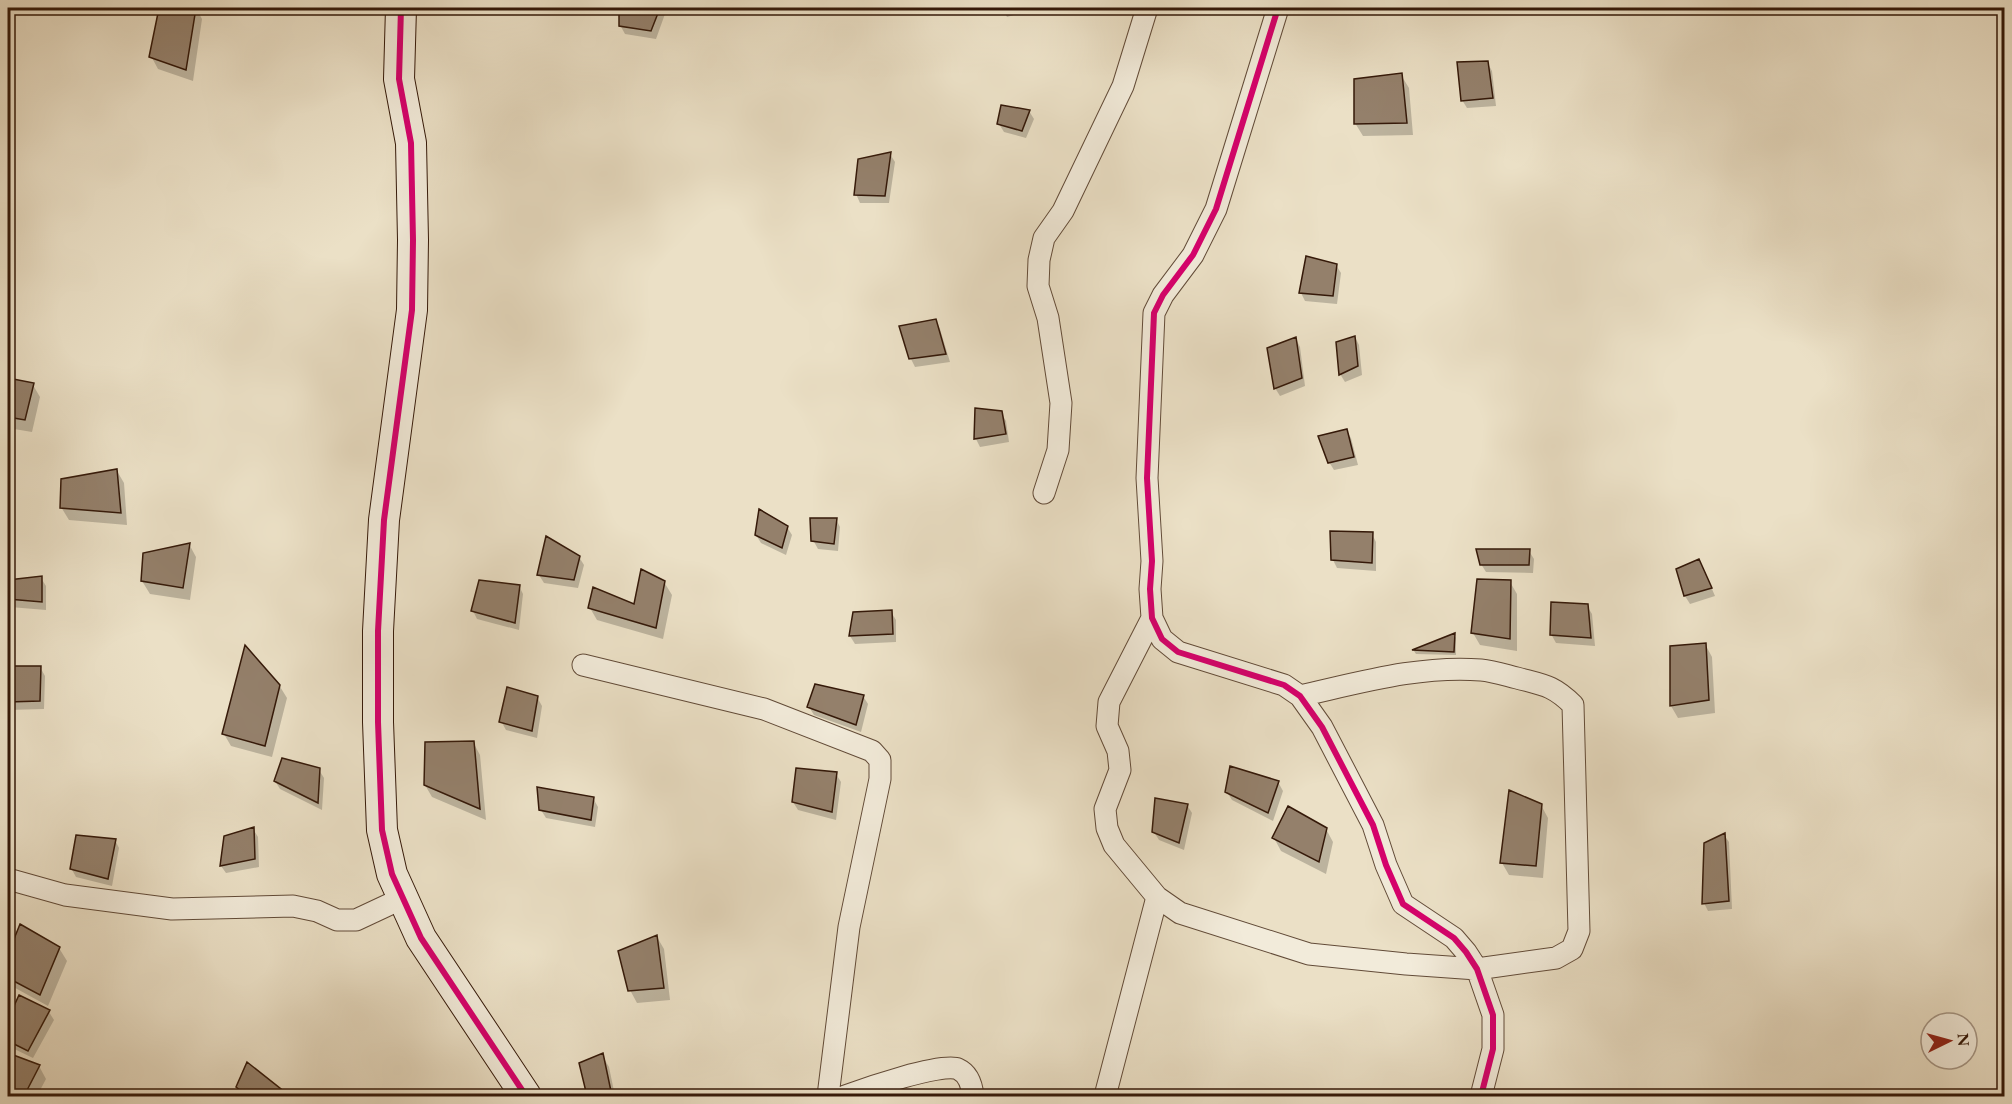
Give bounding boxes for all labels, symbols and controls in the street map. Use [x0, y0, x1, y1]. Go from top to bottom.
north arrow [1919, 1011, 1979, 1071]
text: N [1952, 1032, 1974, 1047]

